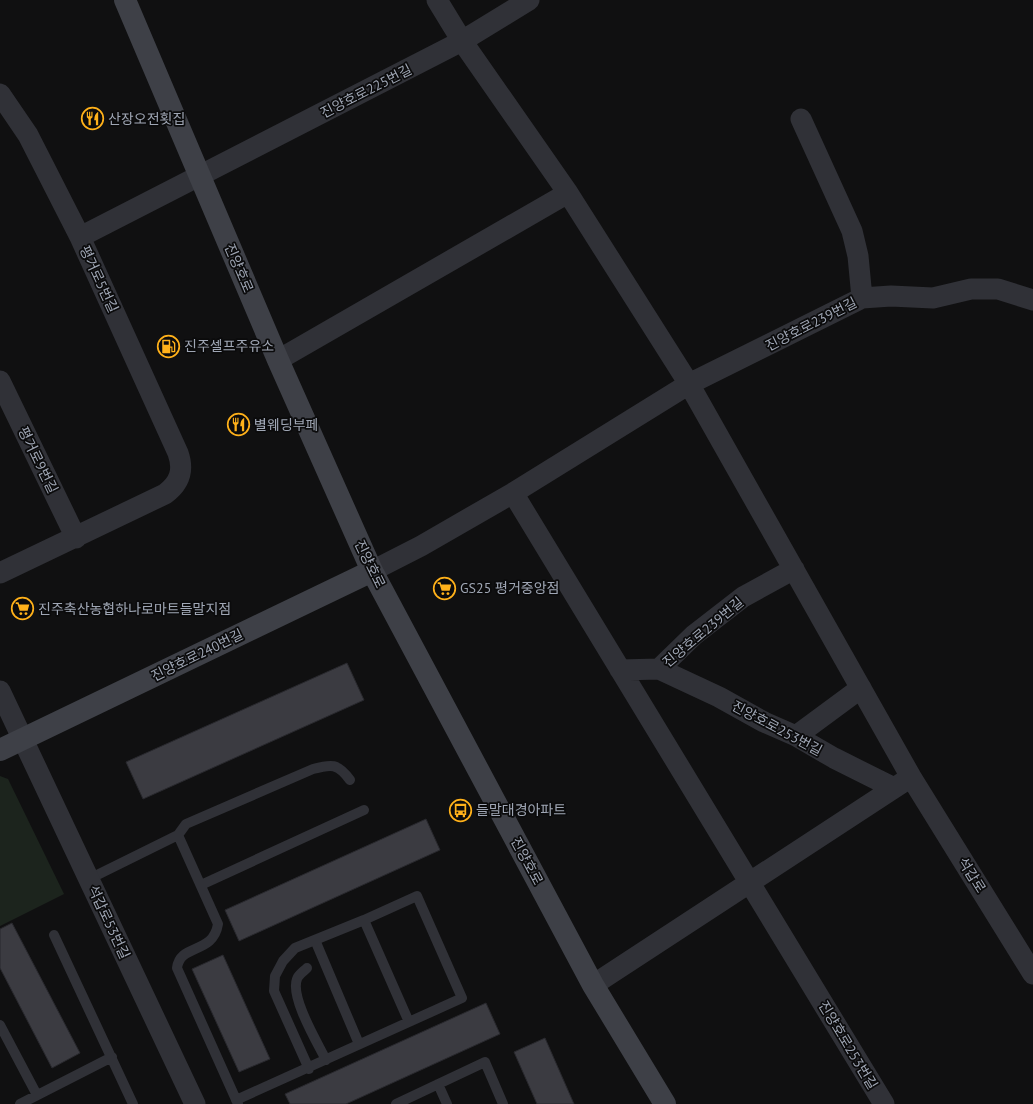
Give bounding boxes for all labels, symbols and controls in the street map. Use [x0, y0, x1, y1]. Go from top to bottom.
street label: 진양호로225번길 [317, 60, 415, 122]
restaurant icon: 산장오전횟집 [79, 106, 105, 132]
place label: 산장오전횟집 [108, 110, 185, 128]
street label: 진양호로 [221, 241, 257, 295]
street label: 평거로5번길 [76, 243, 122, 315]
street label: 진양호로239번길 [762, 293, 860, 355]
fuel station icon: 진주셀프주유소 [155, 333, 181, 359]
place label: 진주셀프주유소 [184, 337, 274, 355]
restaurant icon: 별웨딩부페 [226, 412, 252, 438]
place label: 별웨딩부페 [254, 416, 318, 434]
street label: 평거로9번길 [14, 424, 62, 496]
street label: 진양호로 [351, 537, 389, 591]
supermarket icon: GS25 평거중앙점 [431, 575, 457, 601]
place label: GS25 평거중앙점 [460, 579, 559, 597]
street label: 진양호로239번길 [659, 593, 747, 671]
supermarket icon: 진주축산농협하나로마트들말지점 [9, 596, 35, 622]
place label: 진주축산농협하나로마트들말지점 [38, 600, 231, 618]
street label: 진양호로240번길 [148, 625, 246, 685]
street label: 진양호로253번길 [729, 697, 825, 759]
bus stop icon: 들말대경아파트 [447, 797, 473, 823]
place label: 들말대경아파트 [476, 801, 566, 819]
street label: 진양호로 [507, 834, 547, 888]
street label: 석갑로 [954, 854, 990, 896]
street label: 석갑로53번길 [84, 882, 134, 962]
street label: 진양호로253번길 [814, 997, 882, 1093]

